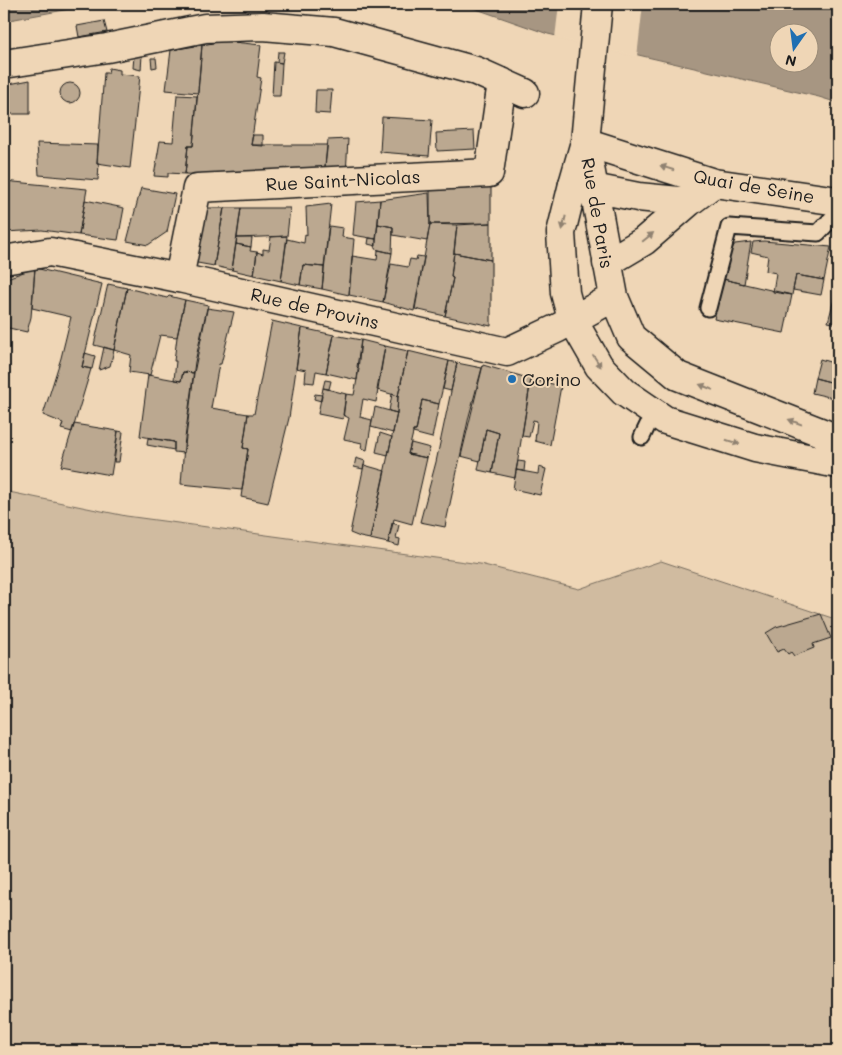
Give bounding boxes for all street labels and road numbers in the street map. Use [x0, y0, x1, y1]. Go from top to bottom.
street label: Rue de Paris [576, 156, 620, 270]
street label: Rue Saint-Nicolas [265, 164, 421, 196]
street label: Quai de Seine [692, 164, 816, 208]
street label: Rue de Provins [248, 282, 382, 334]

